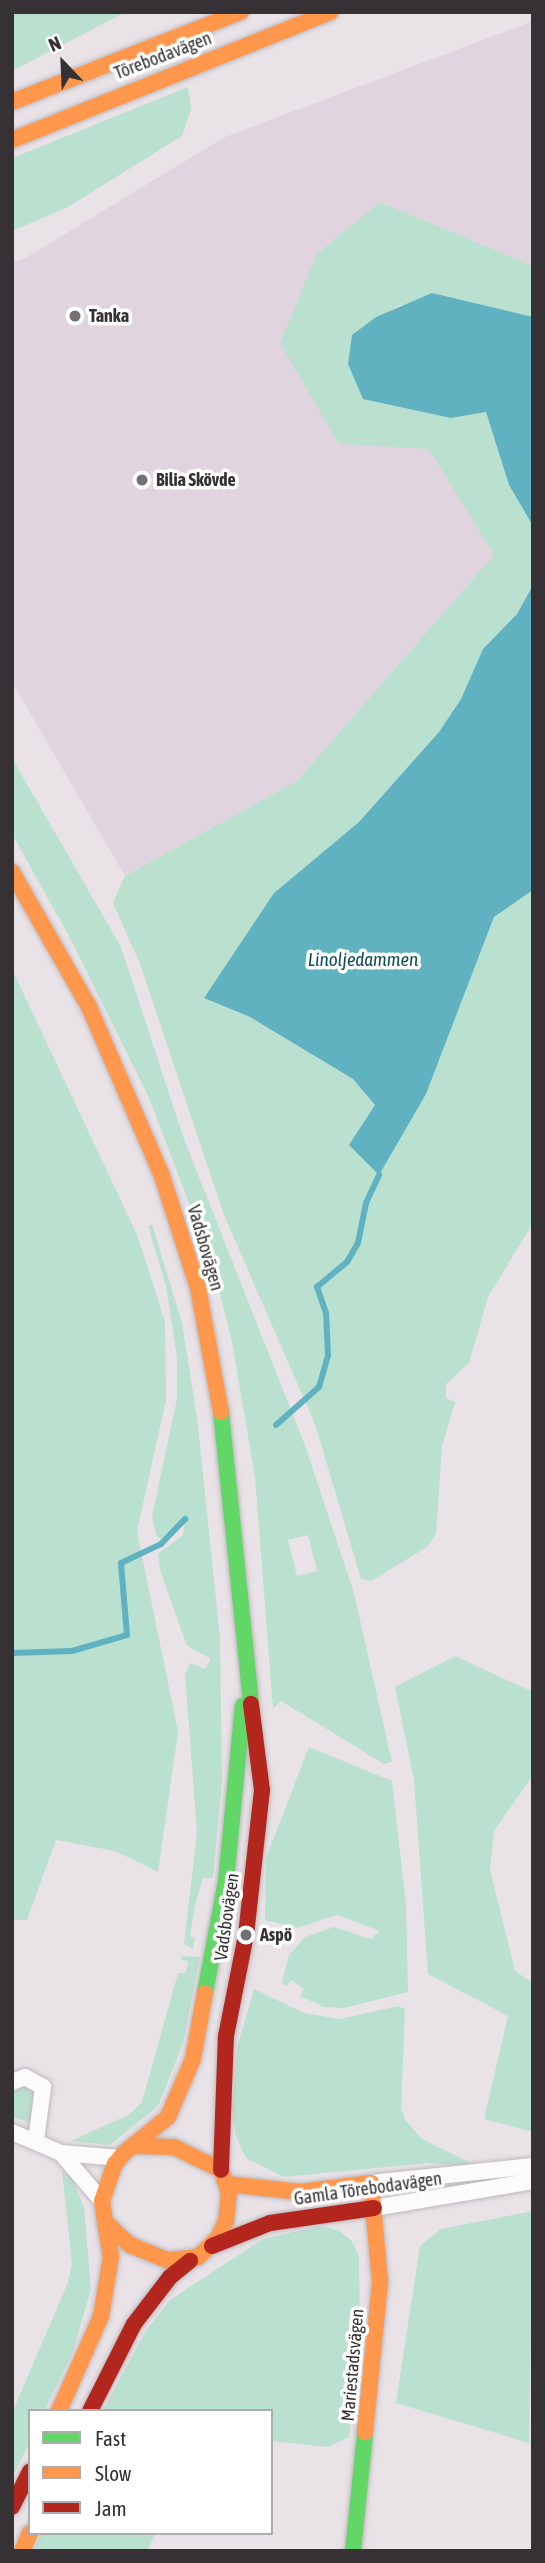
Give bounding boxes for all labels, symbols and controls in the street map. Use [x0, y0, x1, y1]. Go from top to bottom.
north arrow [28, 28, 98, 98]
street label: Törebodavägen [111, 28, 215, 84]
text: N [45, 31, 64, 56]
place label: Tanka [89, 305, 129, 327]
marker: Tanka [67, 308, 83, 324]
place label: Bilia Skövde [156, 469, 236, 491]
marker: Bilia Skövde [134, 472, 150, 488]
water label: Linoljedammen [308, 949, 418, 971]
street label: Vadsbovägen [182, 1203, 228, 1293]
street label: Vadsbovägen [210, 1872, 244, 1962]
place label: Aspö [260, 1924, 292, 1946]
marker: Aspö [238, 1927, 254, 1943]
street label: Gamla Törebodavägen [293, 2168, 443, 2210]
street label: Mariestadsvägen [337, 2308, 369, 2422]
legend [28, 2409, 273, 2535]
text: Fast [95, 2426, 126, 2450]
text: Slow [95, 2461, 131, 2485]
text: Jam [95, 2496, 127, 2520]

